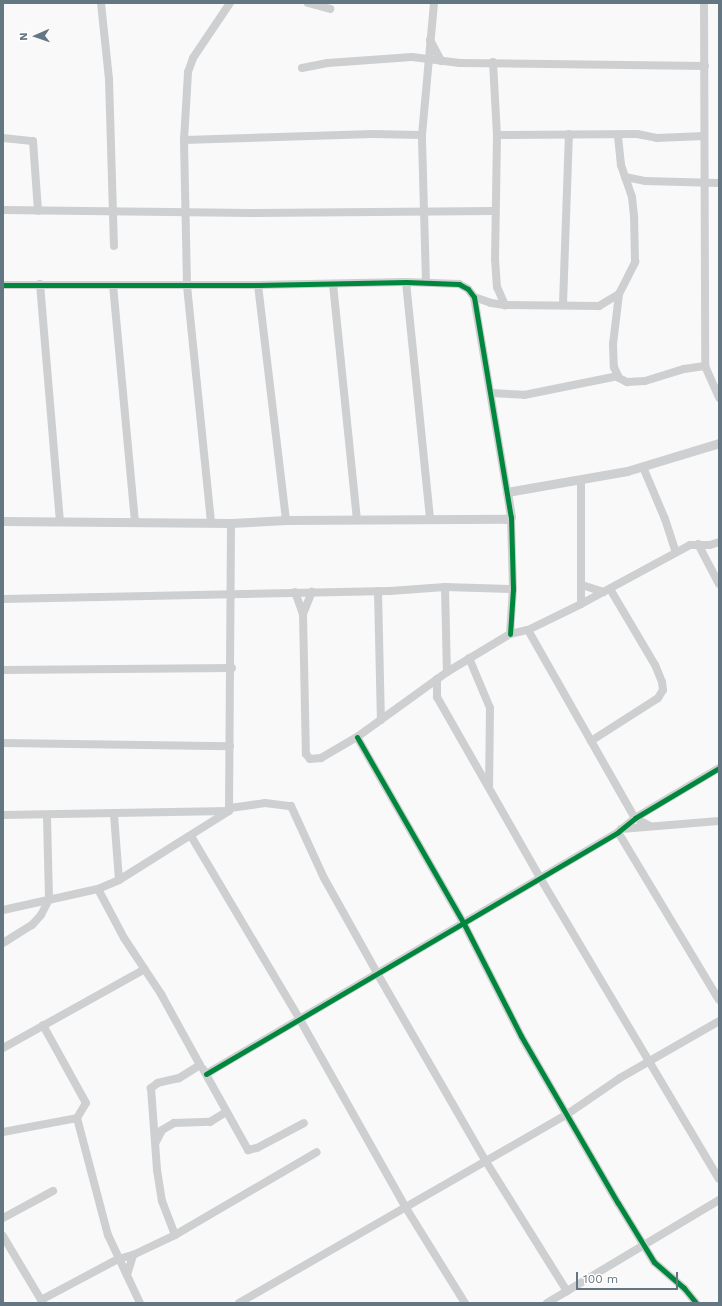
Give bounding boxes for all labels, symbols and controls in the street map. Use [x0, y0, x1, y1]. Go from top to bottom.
north arrow [16, 16, 56, 56]
text: N [17, 32, 30, 41]
scale bar [578, 1264, 680, 1290]
text: 100 m [583, 1272, 618, 1286]

